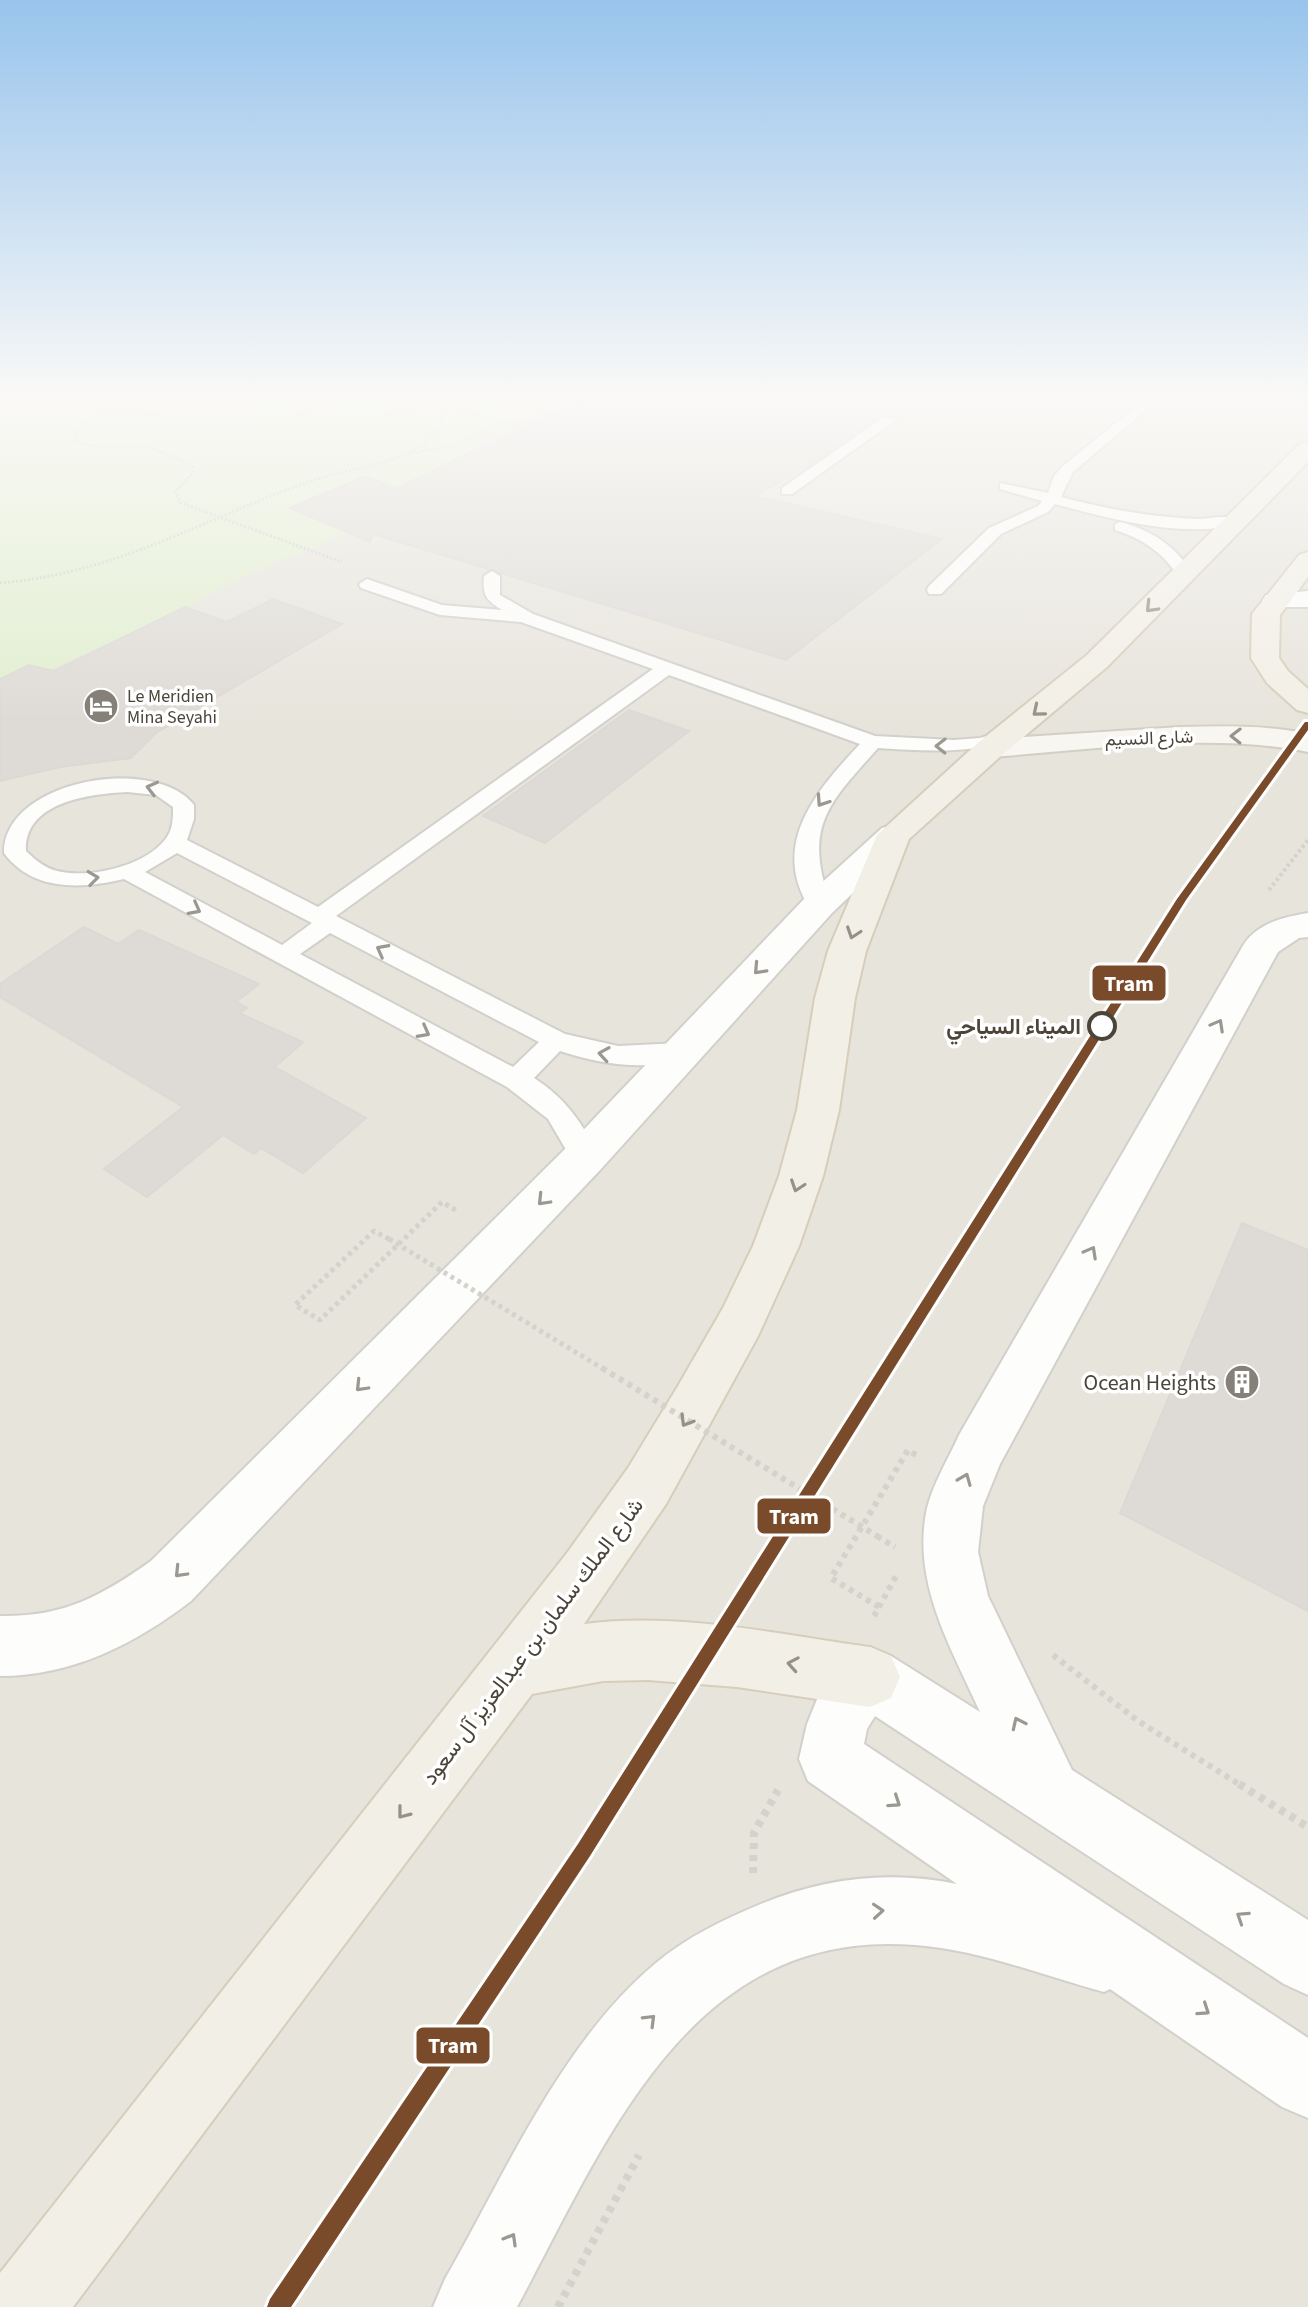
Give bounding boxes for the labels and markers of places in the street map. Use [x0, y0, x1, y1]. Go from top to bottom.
place label: Le Meridien Mina Seyahi [127, 684, 217, 730]
hotel icon: Le Meridien Mina Seyahi [82, 687, 120, 725]
place label: الميناء السياحي [946, 1011, 1081, 1045]
marker: الميناء السياحي [1088, 1012, 1116, 1040]
building icon: Ocean Heights [1223, 1363, 1261, 1401]
place label: Ocean Heights [1084, 1367, 1216, 1399]

